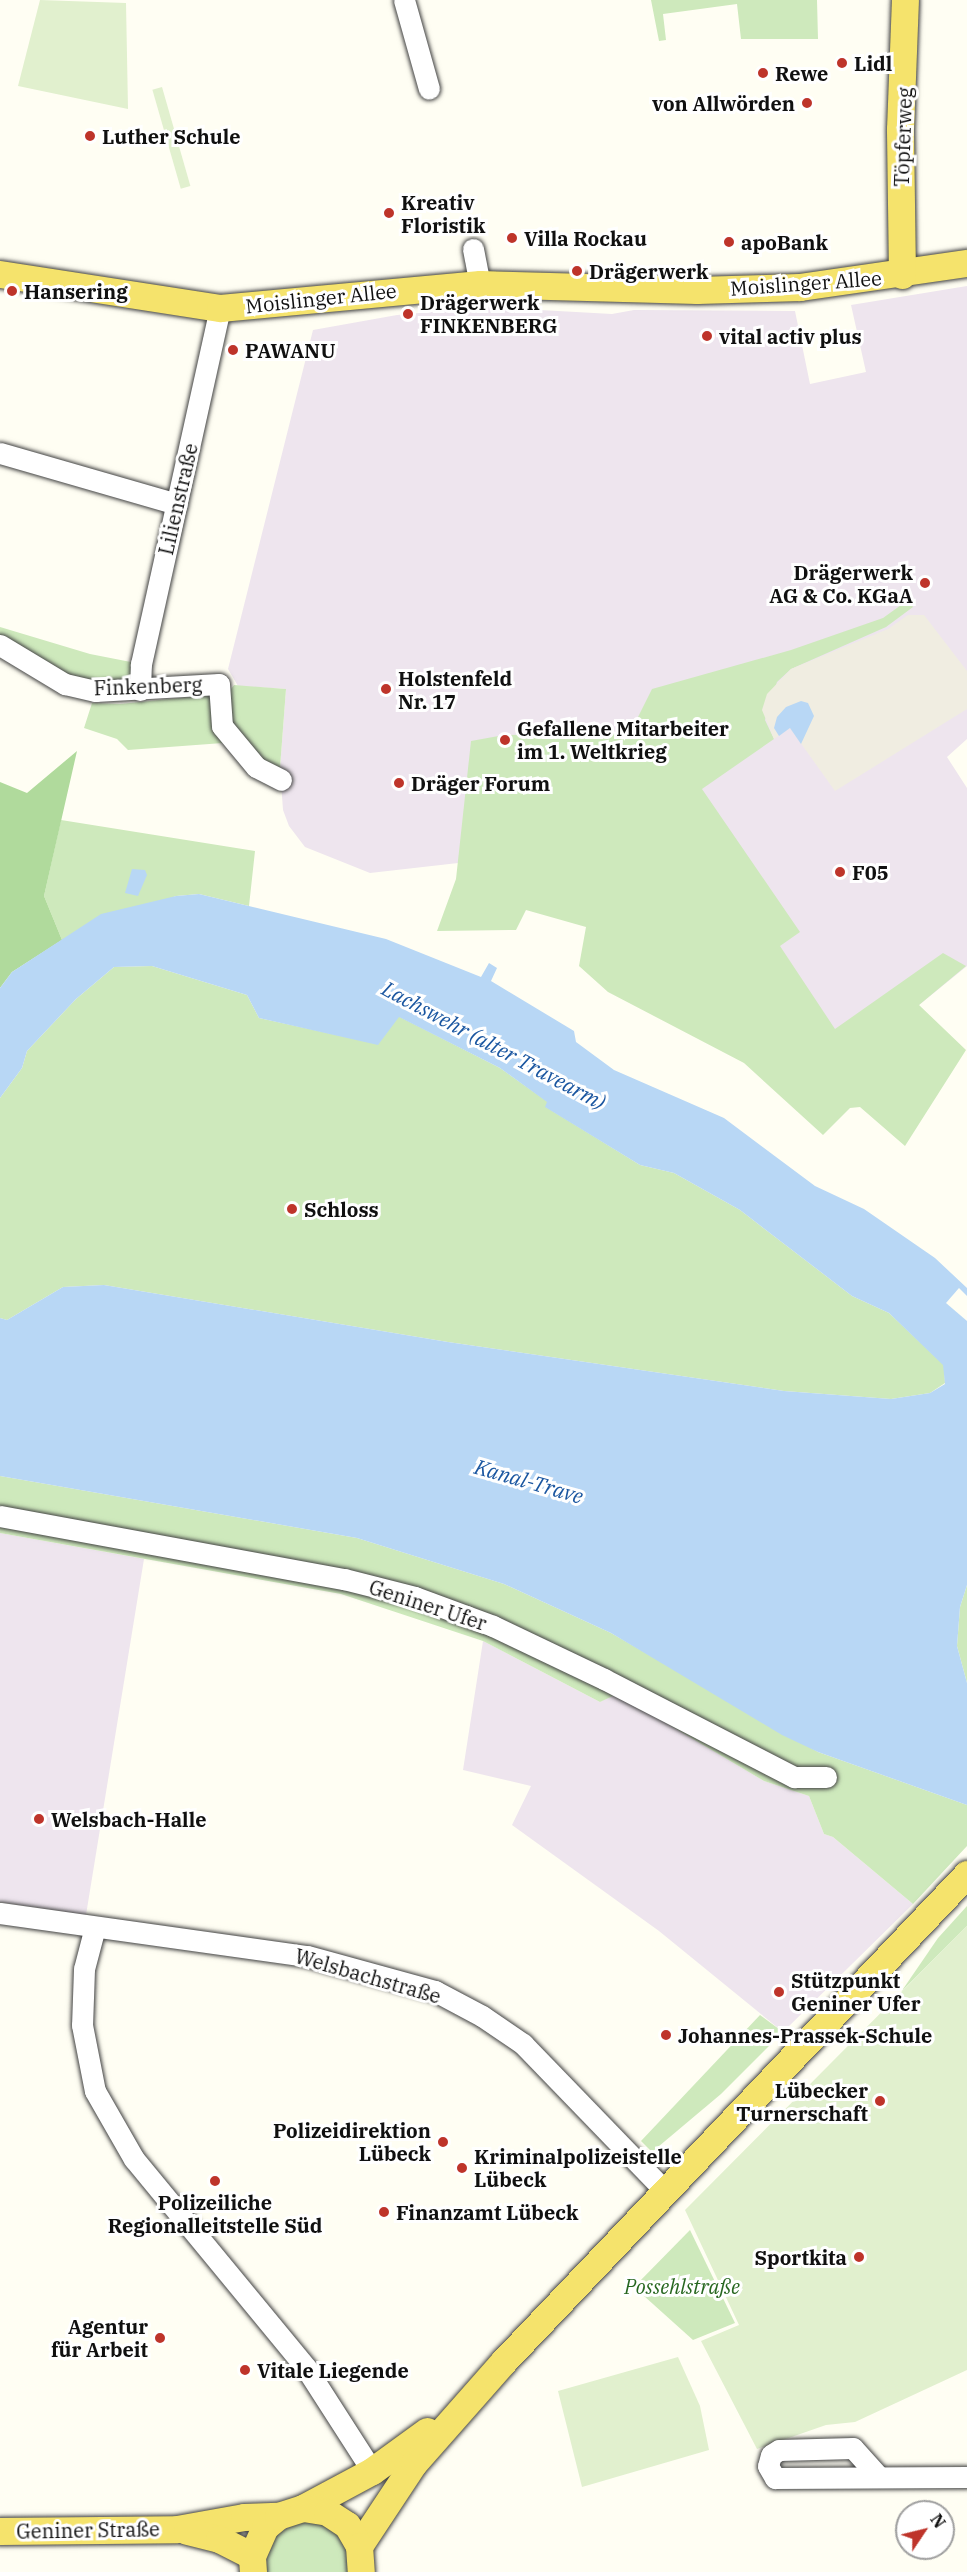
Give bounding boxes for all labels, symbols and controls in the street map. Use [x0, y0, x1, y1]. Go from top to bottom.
place label: Lidl [854, 51, 892, 75]
marker: Lidl [835, 56, 849, 70]
place label: Rewe [775, 61, 828, 85]
marker: Rewe [756, 66, 770, 80]
street label: Töpferweg [889, 87, 917, 187]
place label: von Allwörden [652, 91, 795, 115]
marker: von Allwörden [800, 96, 814, 110]
place label: Luther Schule [102, 124, 241, 148]
marker: Luther Schule [83, 129, 97, 143]
place label: Kreativ Floristik [401, 190, 485, 237]
marker: Kreativ Floristik [382, 206, 396, 220]
place label: Villa Rockau [524, 226, 647, 250]
place label: apoBank [741, 230, 828, 254]
marker: Villa Rockau [505, 231, 519, 245]
marker: apoBank [722, 235, 736, 249]
place label: Drägerwerk [589, 259, 709, 283]
marker: Drägerwerk [570, 264, 584, 278]
street label: Moislinger Allee [729, 266, 883, 300]
street label: Moislinger Allee [244, 278, 398, 318]
place label: Hansering [24, 279, 128, 303]
marker: Hansering [5, 284, 19, 298]
place label: Drägerwerk FINKENBERG [420, 290, 558, 337]
marker: Drägerwerk FINKENBERG [401, 307, 415, 321]
place label: vital activ plus [719, 324, 862, 348]
marker: vital activ plus [700, 329, 714, 343]
place label: PAWANU [245, 338, 336, 362]
marker: PAWANU [226, 343, 240, 357]
street label: Lilienstraße [153, 441, 203, 557]
place label: Drägerwerk AG & Co. KGaA [769, 560, 913, 607]
marker: Drägerwerk AG & Co. KGaA [918, 576, 932, 590]
place label: Holstenfeld Nr. 17 [398, 666, 512, 713]
street label: Finkenberg [93, 672, 203, 700]
marker: Holstenfeld Nr. 17 [379, 682, 393, 696]
place label: Gefallene Mitarbeiter im 1. Weltkrieg [517, 716, 729, 763]
marker: Gefallene Mitarbeiter im 1. Weltkrieg [498, 733, 512, 747]
place label: Dräger Forum [411, 771, 550, 795]
marker: Dräger Forum [392, 776, 406, 790]
place label: F05 [852, 860, 889, 884]
marker: F05 [833, 865, 847, 879]
water label: Lachswehr (alter Travearm) [378, 975, 610, 1115]
place label: Schloss [304, 1197, 379, 1221]
marker: Schloss [285, 1202, 299, 1216]
water label: Kanal-Trave [472, 1454, 586, 1508]
street label: Geniner Ufer [366, 1575, 490, 1635]
place label: Welsbach-Halle [51, 1807, 206, 1831]
marker: Welsbach-Halle [32, 1812, 46, 1826]
street label: Welsbachstraße [292, 1944, 444, 2008]
place label: Stützpunkt Geniner Ufer [791, 1968, 921, 2015]
marker: Stützpunkt Geniner Ufer [772, 1985, 786, 1999]
place label: Johannes-Prassek-Schule [678, 2023, 932, 2047]
marker: Johannes-Prassek-Schule [659, 2028, 673, 2042]
place label: Lübecker Turnerschaft [736, 2078, 868, 2125]
marker: Lübecker Turnerschaft [873, 2094, 887, 2108]
place label: Polizeidirektion Lübeck [273, 2118, 431, 2165]
marker: Polizeidirektion Lübeck [436, 2135, 450, 2149]
place label: Kriminalpolizeistelle Lübeck [474, 2144, 682, 2191]
marker: Kriminalpolizeistelle Lübeck [455, 2161, 469, 2175]
marker: Polizeiliche Regionalleitstelle Süd [208, 2174, 222, 2188]
place label: Polizeiliche Regionalleitstelle Süd [108, 2190, 322, 2237]
place label: Finanzamt Lübeck [396, 2200, 578, 2224]
marker: Finanzamt Lübeck [377, 2205, 391, 2219]
place label: Sportkita [754, 2245, 847, 2269]
marker: Sportkita [852, 2250, 866, 2264]
park label: Possehlstraße [624, 2274, 740, 2298]
place label: Agentur für Arbeit [51, 2314, 148, 2361]
marker: Agentur für Arbeit [153, 2331, 167, 2345]
place label: Vitale Liegende [257, 2358, 409, 2382]
marker: Vitale Liegende [238, 2363, 252, 2377]
north arrow [895, 2500, 955, 2560]
text: N [926, 2510, 950, 2532]
street label: Geniner Straße [16, 2517, 160, 2543]

